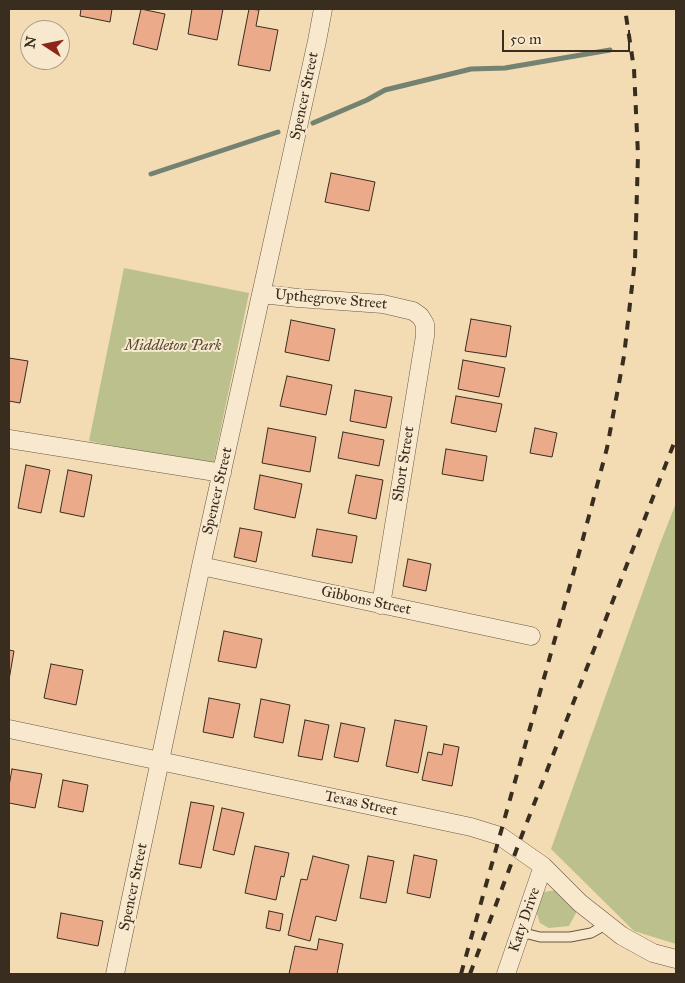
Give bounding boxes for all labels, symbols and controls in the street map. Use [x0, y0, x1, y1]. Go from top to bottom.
north arrow [20, 20, 70, 70]
scale bar [505, 20, 632, 52]
text: 50 m [510, 30, 542, 48]
text: N [21, 35, 40, 50]
street label: Spencer Street [287, 51, 323, 141]
street label: Upthegrove Street [274, 286, 388, 314]
park label: Middleton Park [125, 337, 221, 355]
street label: Short Street [389, 425, 419, 503]
street label: Spencer Street [199, 446, 237, 536]
street label: Gibbons Street [319, 583, 413, 619]
street label: Texas Street [323, 787, 399, 821]
street label: Spencer Street [116, 842, 152, 932]
street label: Katy Drive [506, 885, 544, 955]

